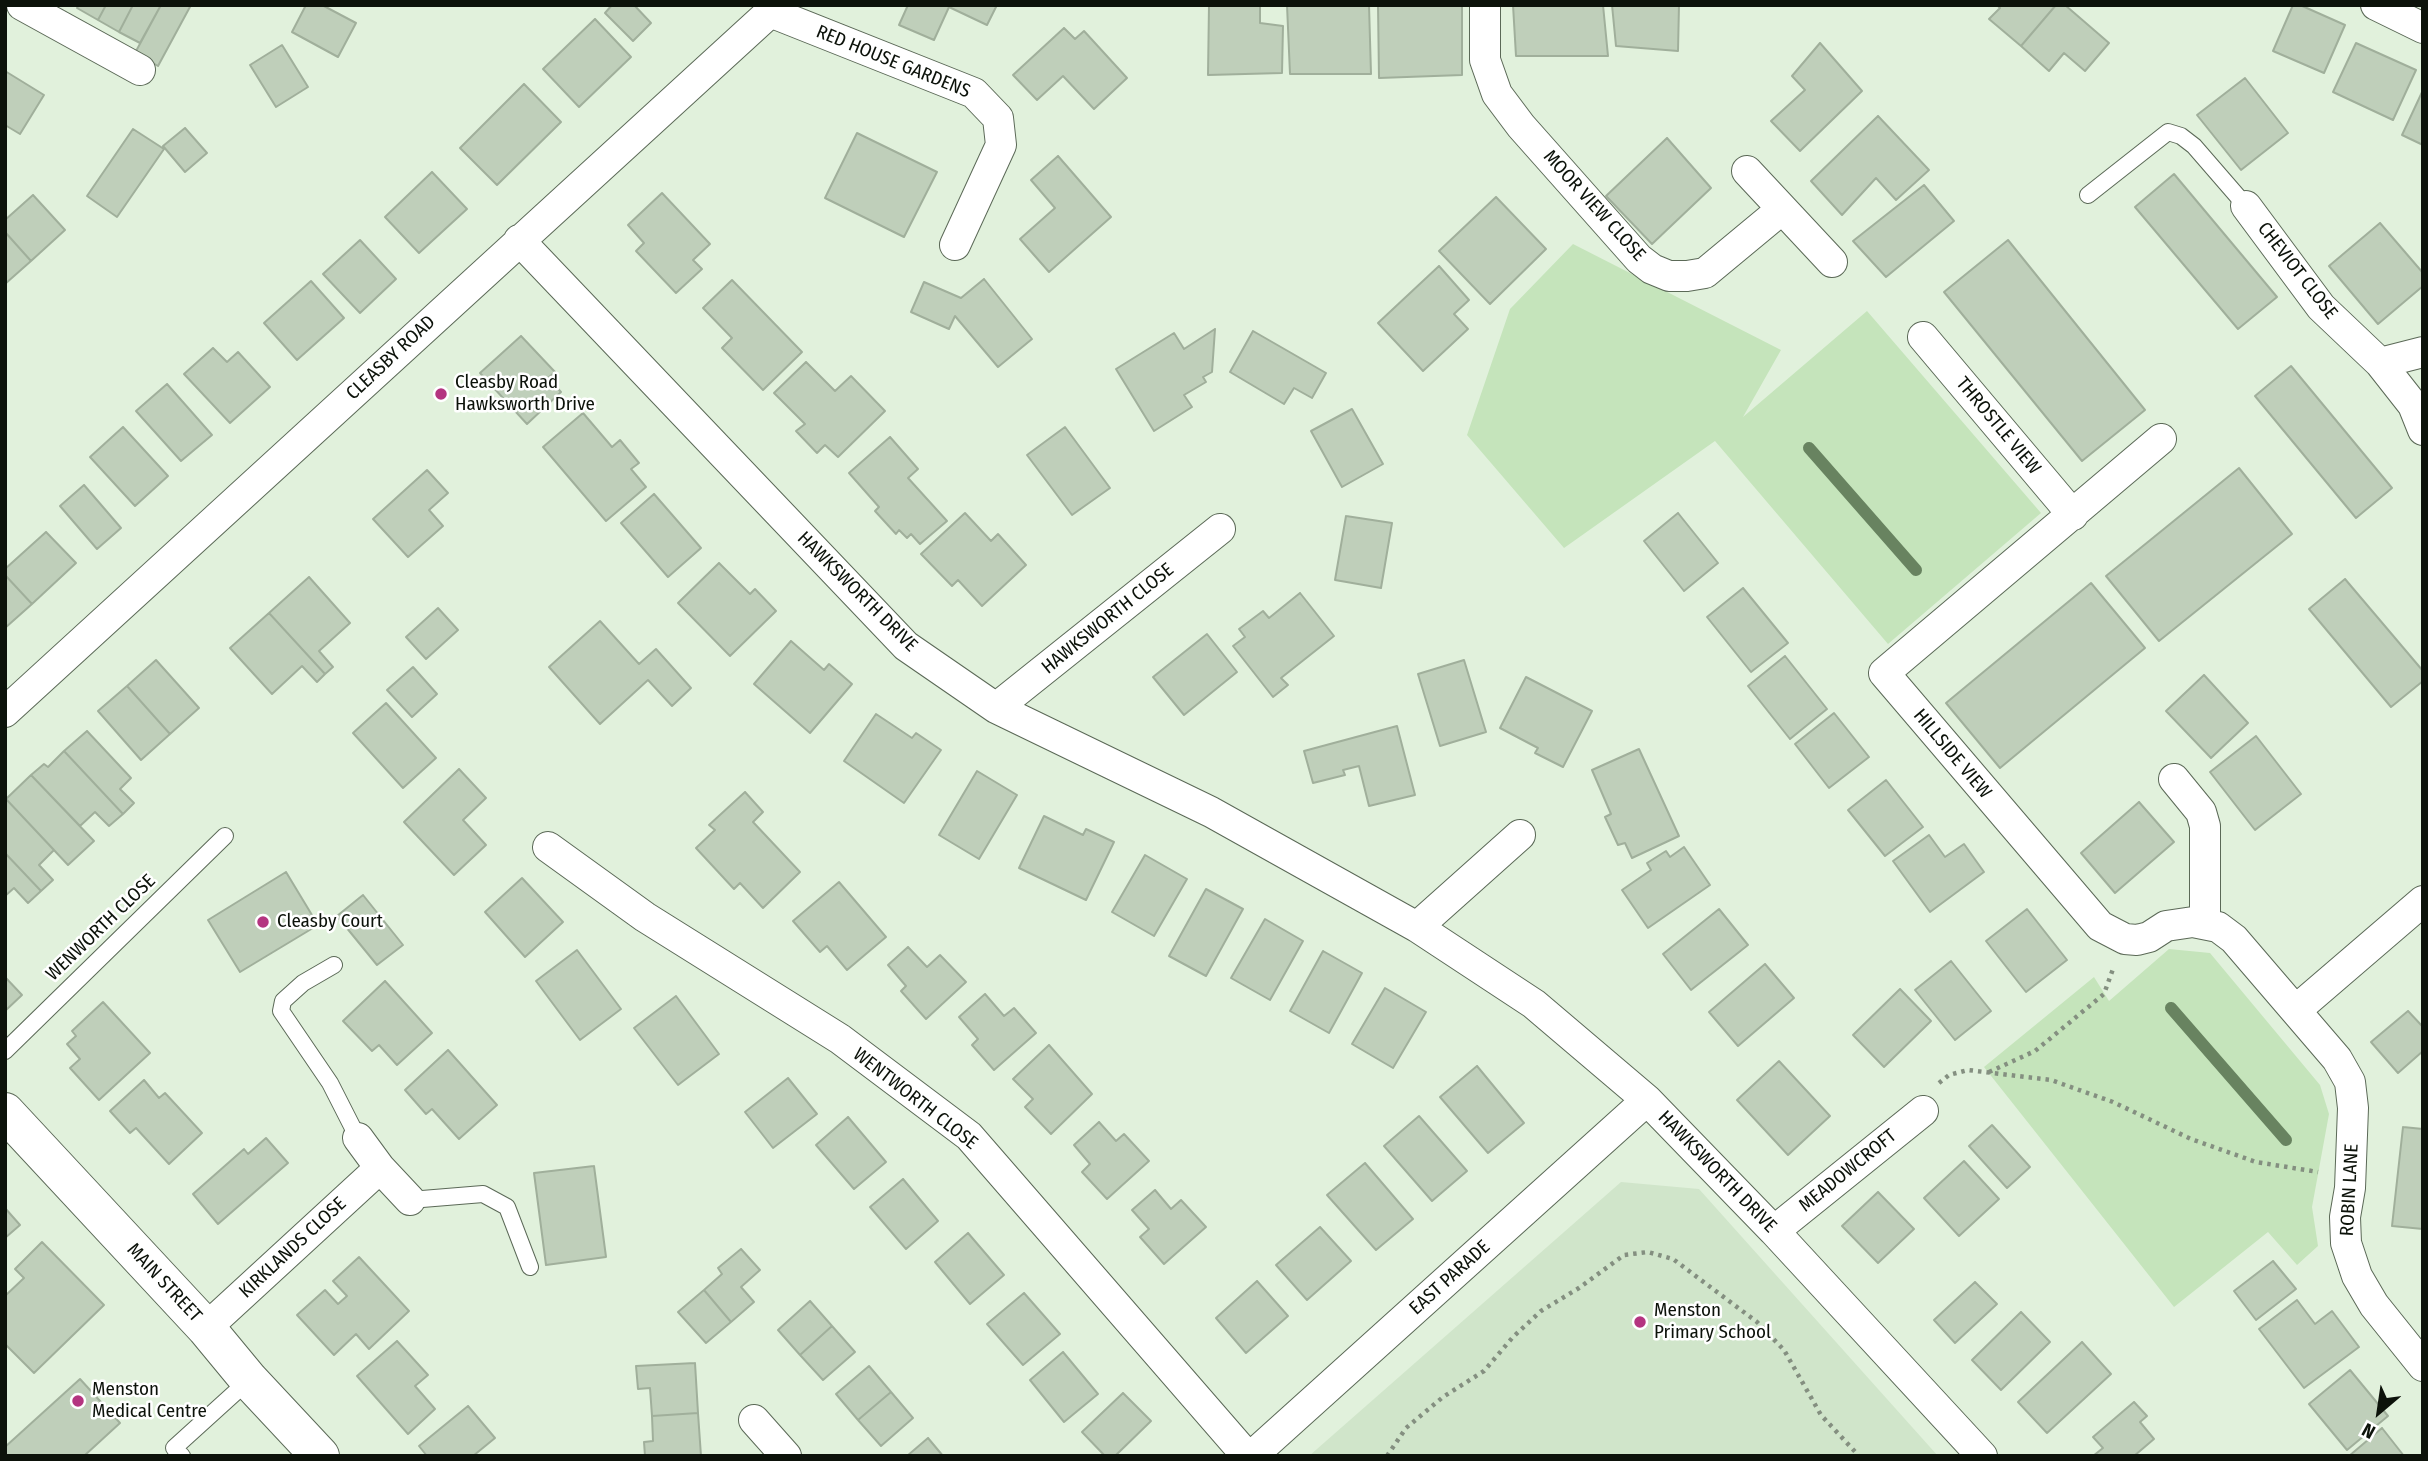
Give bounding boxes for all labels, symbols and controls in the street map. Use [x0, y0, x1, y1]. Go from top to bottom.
street label: RED HOUSE GARDENS [813, 21, 973, 103]
street label: MOOR VIEW CLOSE [1538, 146, 1650, 266]
street label: CHEVIOT CLOSE [2252, 218, 2342, 324]
street label: CLEASBY ROAD [342, 311, 440, 405]
place label: Cleasby Road Hawksworth Drive [455, 372, 595, 416]
street label: THROSTLE VIEW [1951, 373, 2045, 479]
marker: Cleasby Road Hawksworth Drive [433, 386, 449, 402]
street label: HAWKSWORTH DRIVE [792, 527, 922, 657]
street label: HAWKSWORTH CLOSE [1037, 559, 1179, 679]
street label: HILLSIDE VIEW [1908, 705, 1996, 803]
street label: WENWORTH CLOSE [42, 870, 160, 986]
place label: Cleasby Court [277, 911, 383, 933]
marker: Cleasby Court [255, 914, 271, 930]
street label: WENTWORTH CLOSE [848, 1043, 982, 1155]
street label: HAWKSWORTH DRIVE [1653, 1106, 1781, 1238]
street label: MEADOWCROFT [1795, 1125, 1901, 1217]
street label: ROBIN LANE [2336, 1143, 2364, 1237]
street label: KIRKLANDS CLOSE [235, 1193, 351, 1303]
street label: EAST PARADE [1405, 1236, 1495, 1320]
street label: MAIN STREET [122, 1239, 206, 1327]
place label: Menston Primary School [1654, 1300, 1771, 1344]
marker: Menston Primary School [1632, 1314, 1648, 1330]
north arrow [2344, 1377, 2414, 1447]
place label: Menston Medical Centre [92, 1379, 207, 1423]
marker: Menston Medical Centre [70, 1393, 86, 1409]
text: N [2358, 1418, 2379, 1444]

